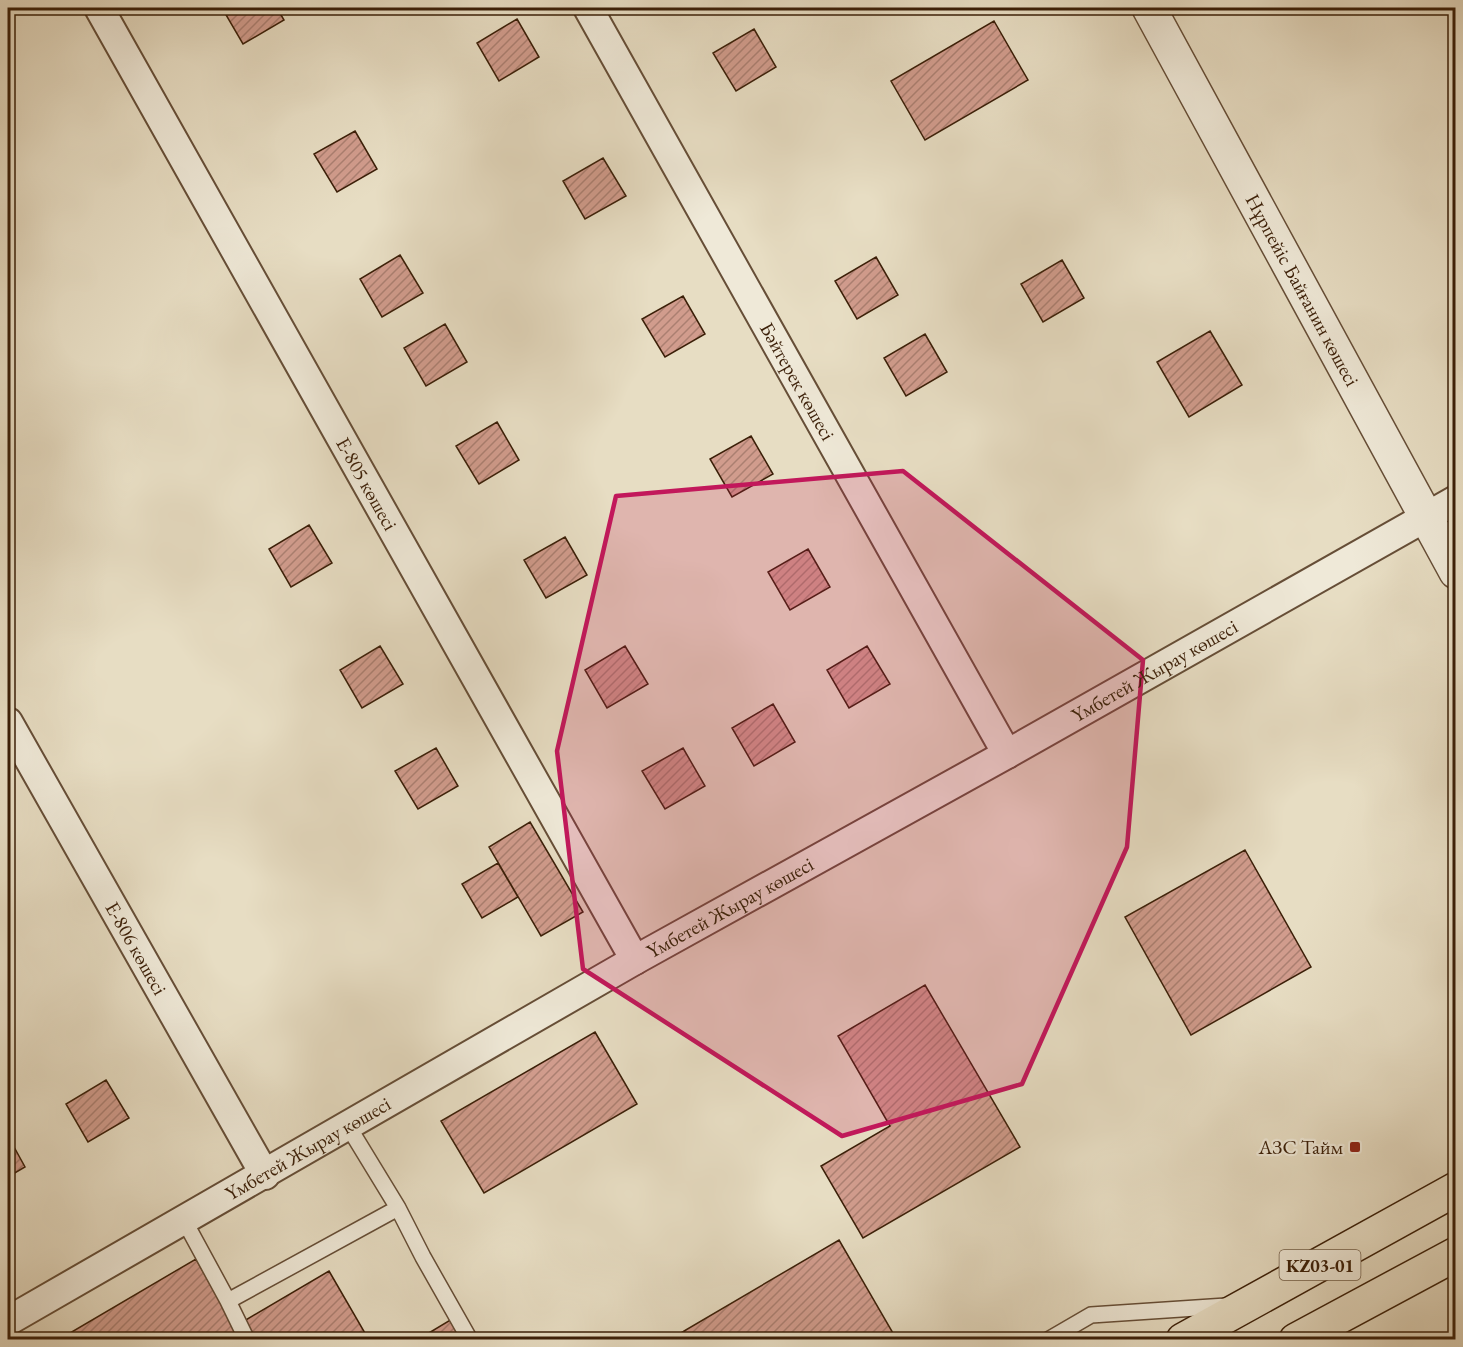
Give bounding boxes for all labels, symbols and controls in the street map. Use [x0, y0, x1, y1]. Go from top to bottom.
street label: Нұрпейіс Байғанин көшесі [1240, 189, 1365, 391]
street label: Бәйтерек көшесі [754, 317, 841, 445]
street label: Е-805 көшесі [330, 432, 404, 535]
street label: Үмбетей Жырау көшесі [1067, 613, 1242, 728]
street label: Үмбетей Жырау көшесі [642, 851, 818, 964]
street label: Е-806 көшесі [100, 897, 173, 1000]
street label: Үмбетей Жырау көшесі [220, 1090, 395, 1206]
place label: АЗС Тайм [1257, 1134, 1343, 1160]
marker: АЗС Тайм [1348, 1140, 1362, 1154]
road number: KZ03-01 [1280, 1250, 1360, 1280]

